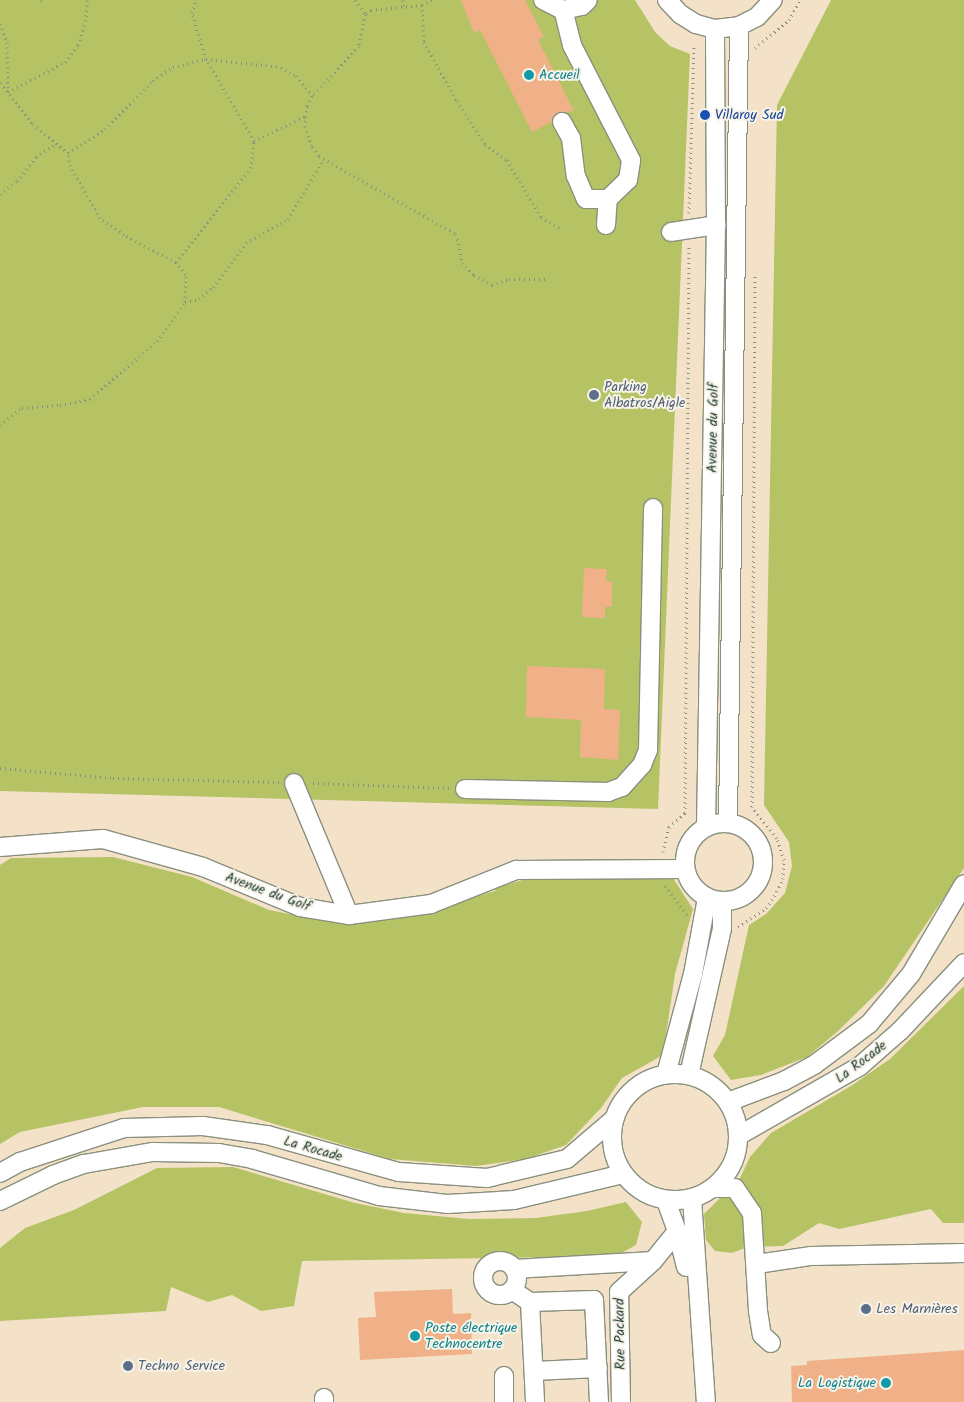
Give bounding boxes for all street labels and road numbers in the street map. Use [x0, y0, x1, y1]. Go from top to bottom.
street label: Avenue du Golf [704, 383, 722, 473]
street label: Avenue du Golf [223, 869, 313, 915]
street label: La Rocade [832, 1037, 890, 1087]
street label: La Rocade [282, 1133, 344, 1165]
street label: Rue Packard [611, 1298, 629, 1370]

